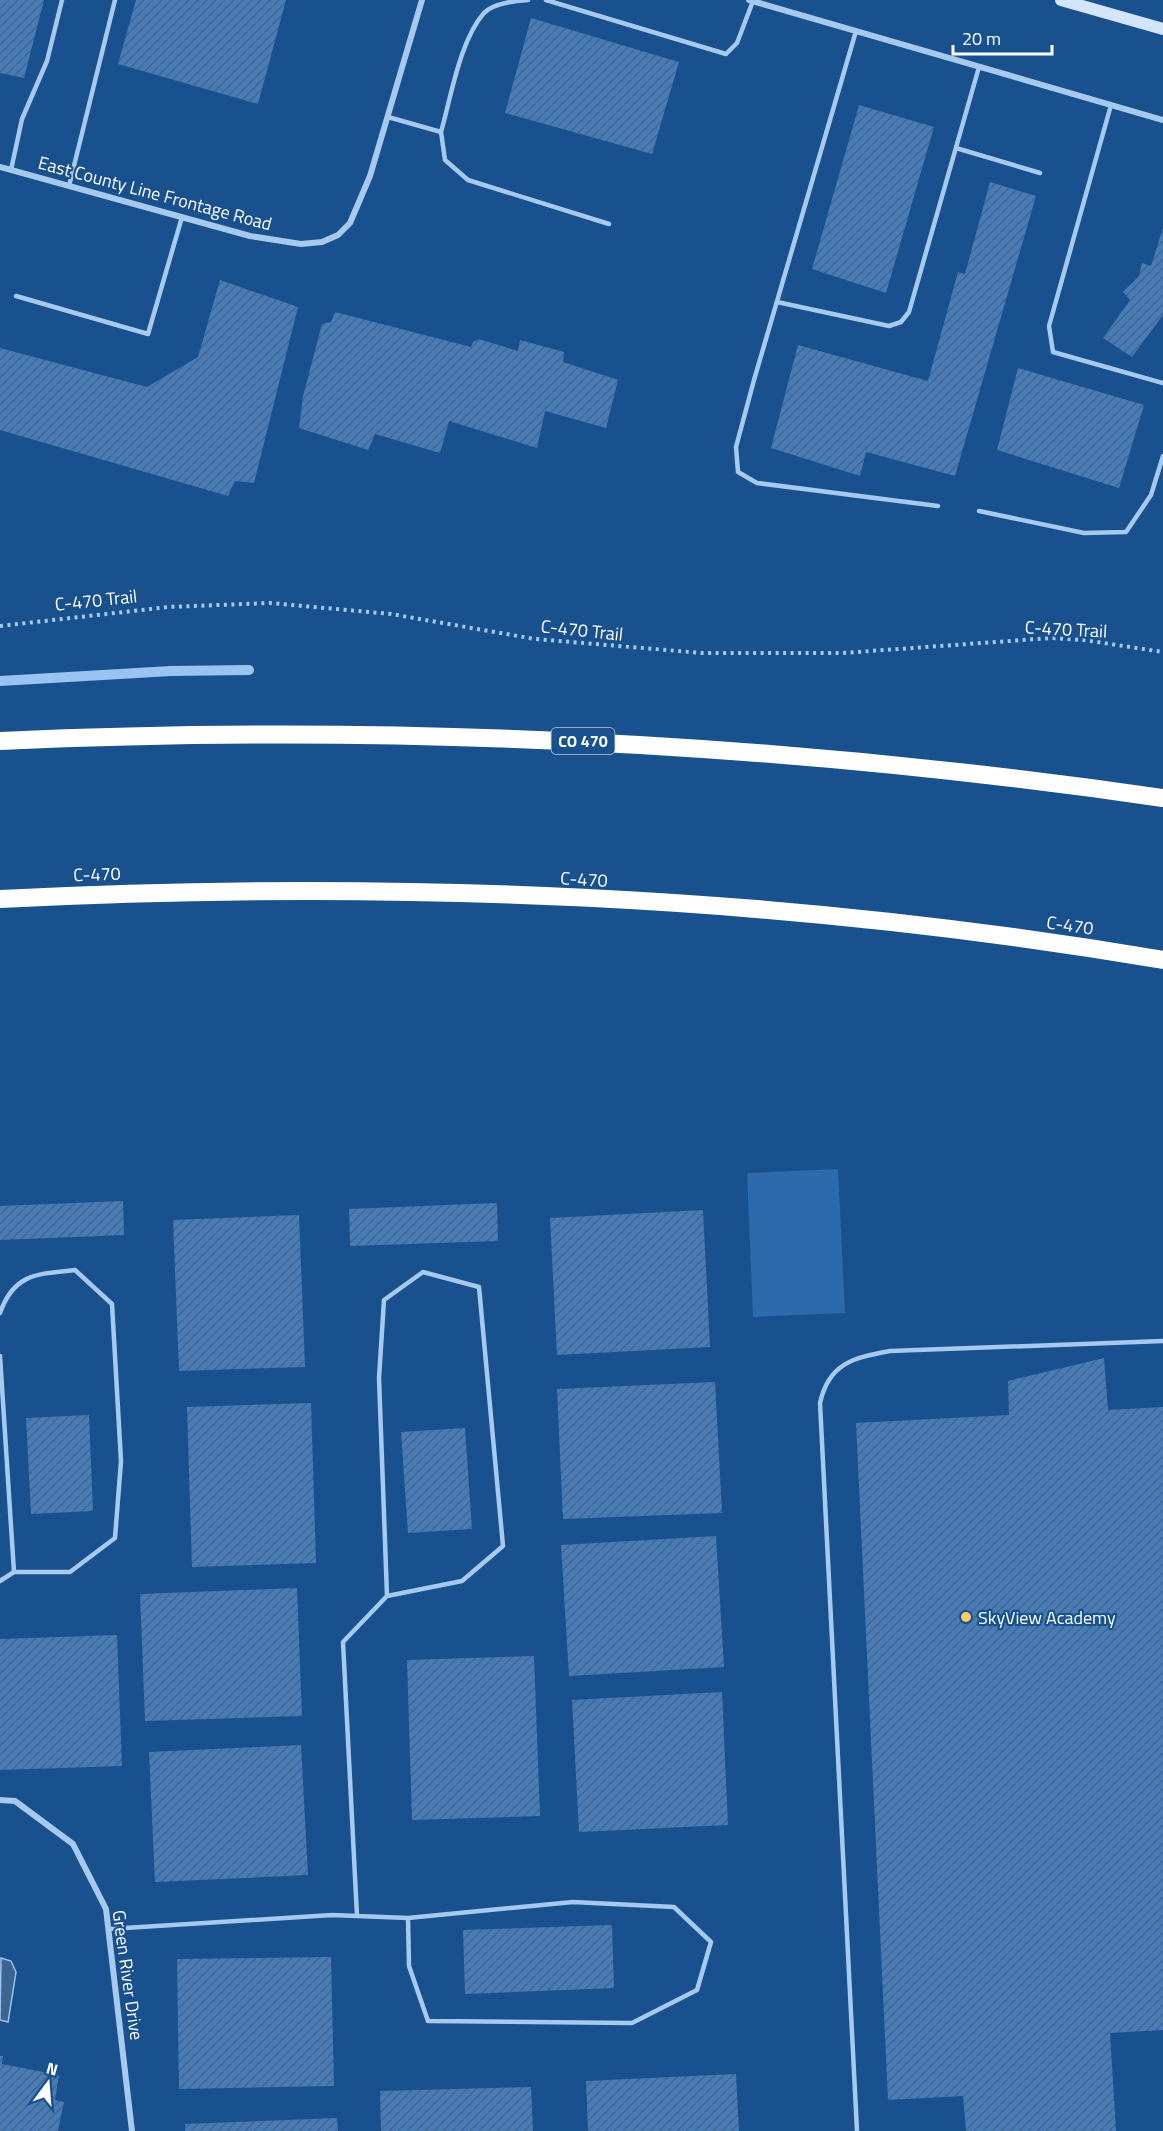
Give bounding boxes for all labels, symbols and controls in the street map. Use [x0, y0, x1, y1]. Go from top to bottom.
scale bar [953, 18, 1052, 56]
text: 20 m [962, 25, 1001, 52]
street label: East County Line Frontage Road [35, 149, 275, 237]
street label: C-470 Trail [54, 582, 138, 618]
street label: C-470 Trail [540, 612, 624, 648]
street label: C-470 Trail [1024, 613, 1108, 645]
road number: CO 470 [552, 728, 614, 754]
street label: C-470 [73, 860, 121, 888]
street label: C-470 [560, 864, 608, 894]
street label: C-470 [1045, 908, 1095, 942]
place label: SkyView Academy [978, 1604, 1116, 1631]
marker: SkyView Academy [959, 1610, 973, 1624]
street label: Green River Drive [106, 1908, 150, 2042]
north arrow [18, 2053, 78, 2113]
text: N [43, 2056, 61, 2082]

